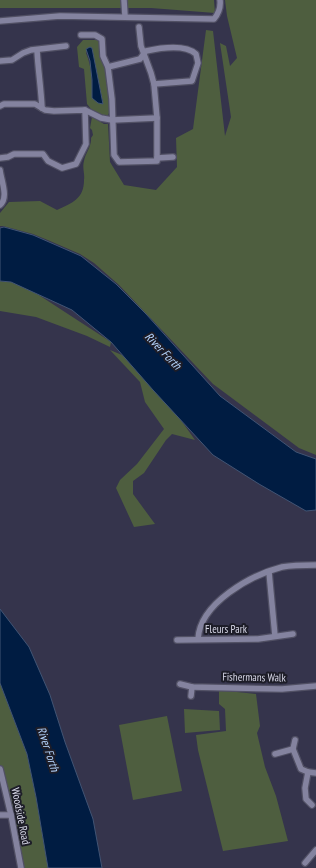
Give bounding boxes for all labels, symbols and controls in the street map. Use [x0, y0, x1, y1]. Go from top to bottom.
water label: River Forth [142, 329, 185, 373]
street label: Fleurs Park [205, 622, 248, 636]
street label: Fishermans Walk [222, 669, 287, 685]
water label: River Forth [34, 725, 63, 774]
street label: Woodside Road [9, 786, 33, 846]

